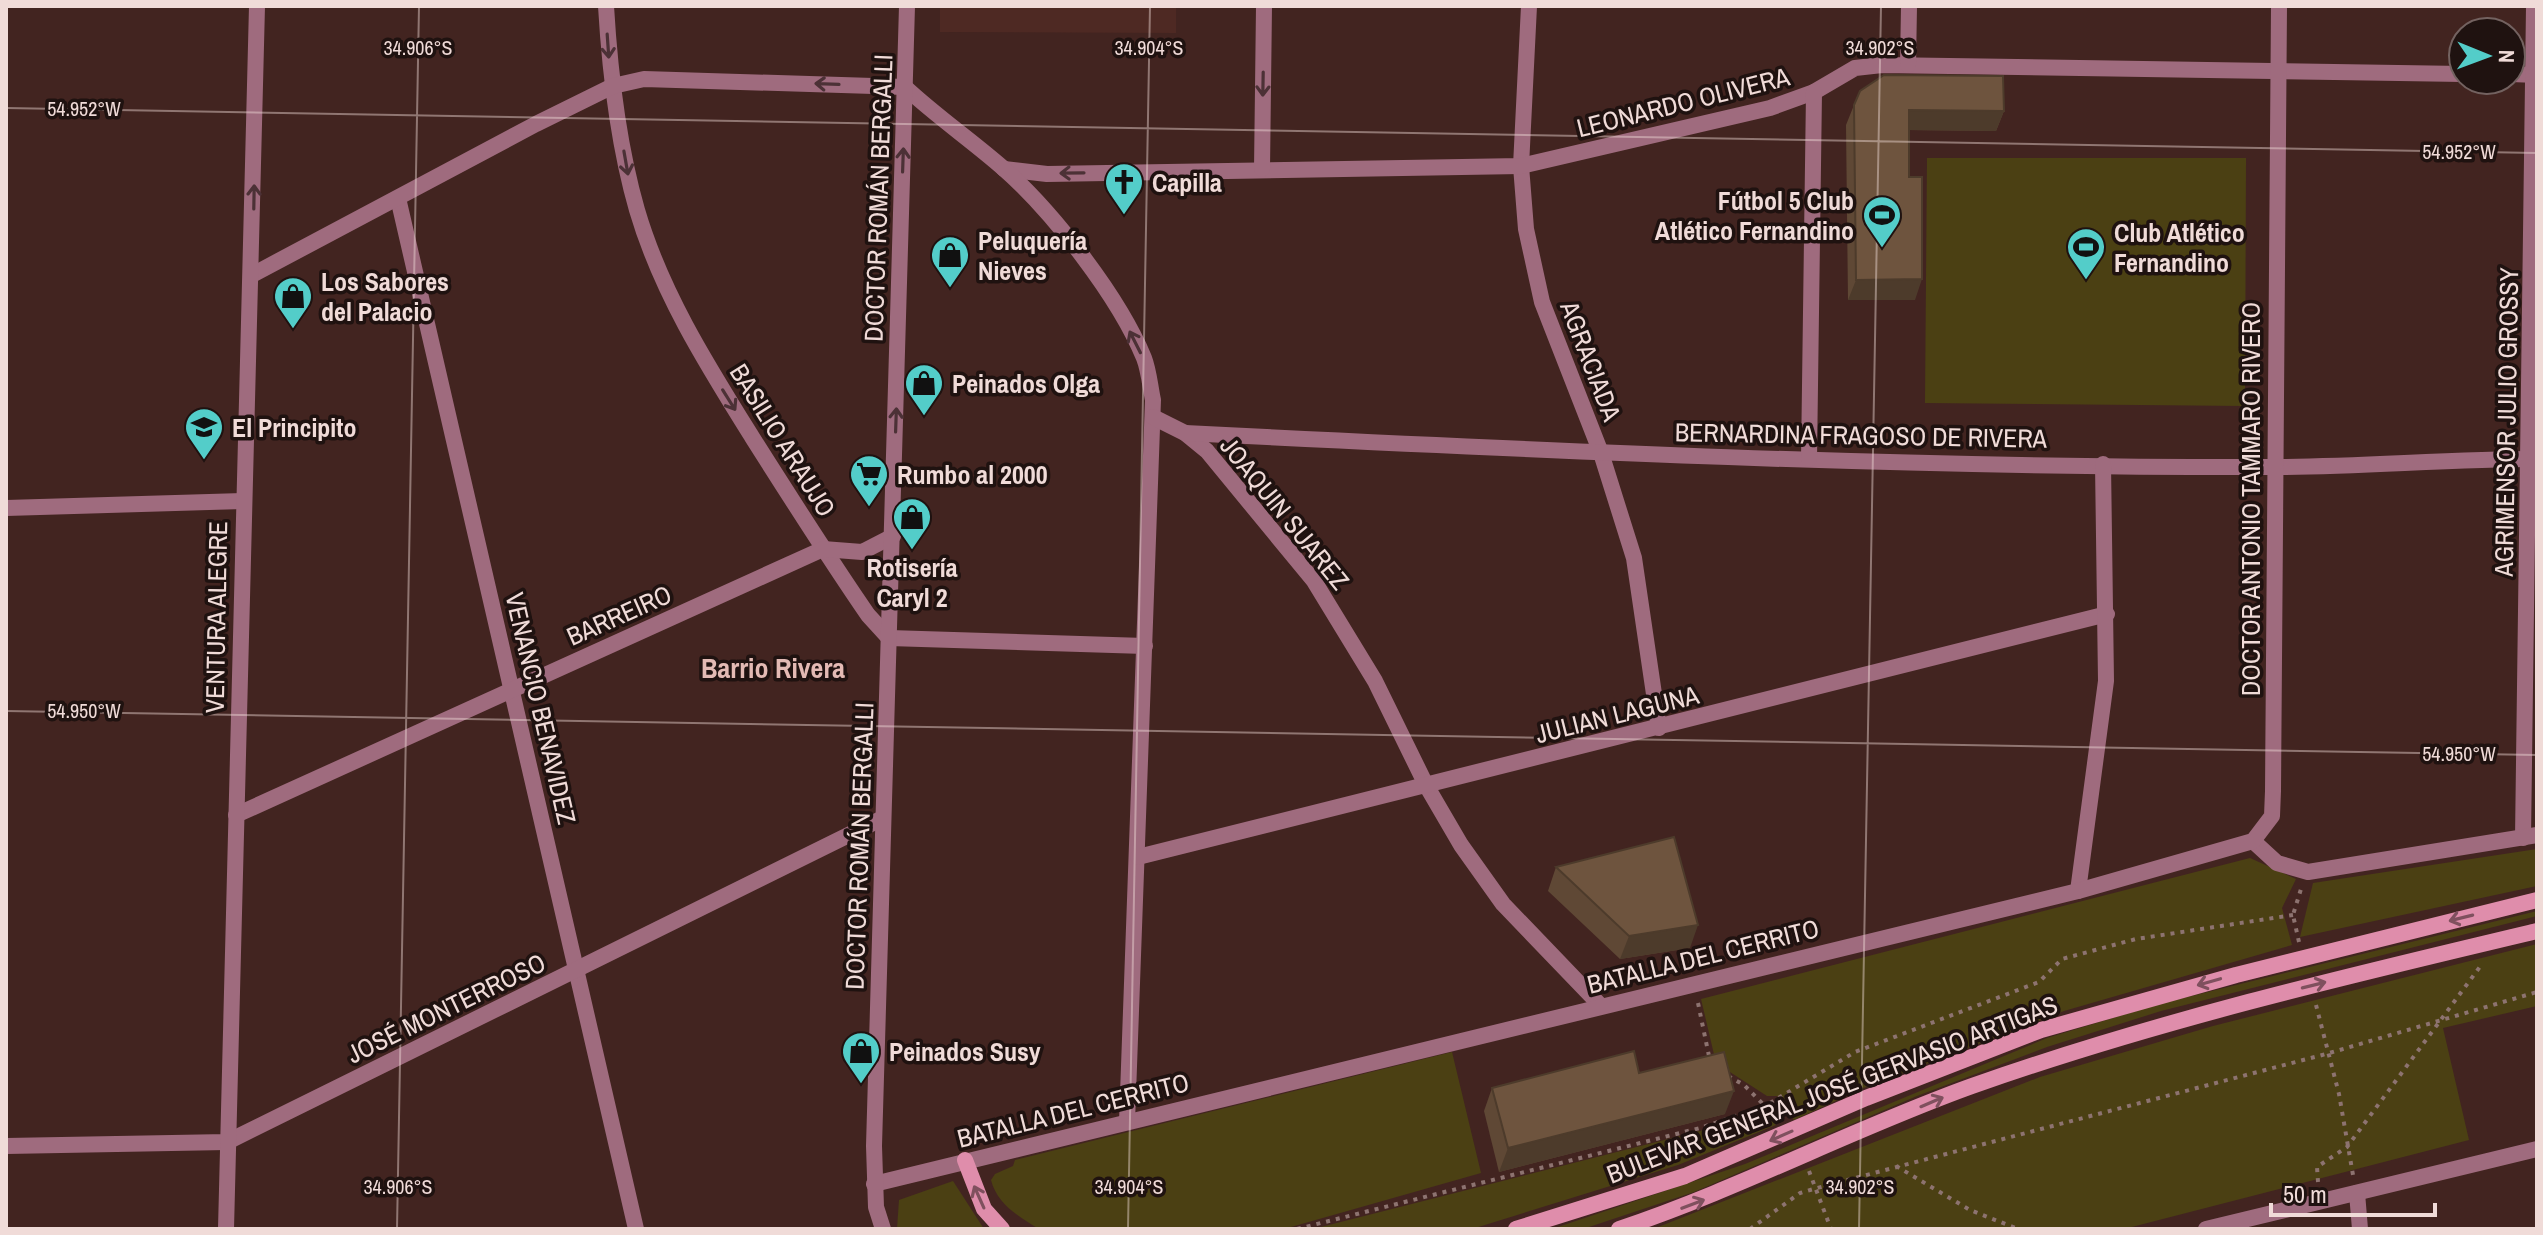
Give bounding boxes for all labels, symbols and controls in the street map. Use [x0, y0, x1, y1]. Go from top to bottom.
north arrow [2447, 16, 2527, 96]
one-way arrow [601, 32, 616, 59]
text: 34.906°S [383, 34, 453, 61]
text: 34.904°S [1114, 34, 1184, 61]
text: 34.902°S [1845, 34, 1915, 61]
text: N [2492, 50, 2522, 63]
street label: DOCTOR ROMÁN BERGALLI [855, 54, 901, 342]
street label: LEONARDO OLIVERA [1573, 58, 1794, 145]
one-way arrow [1255, 70, 1271, 97]
one-way arrow [814, 77, 841, 92]
text: 54.952°W [47, 95, 121, 122]
text: 54.952°W [2422, 138, 2496, 165]
one-way arrow [895, 147, 911, 174]
one-way arrow [619, 150, 634, 175]
church icon: Capilla [1103, 161, 1145, 216]
place label: Capilla [1152, 165, 1222, 200]
one-way arrow [1059, 166, 1086, 181]
place label: Fútbol 5 Club Atlético Fernandino [1655, 183, 1854, 248]
one-way arrow [246, 184, 262, 211]
sports icon: Fútbol 5 Club Atlético Fernandino [1861, 194, 1903, 249]
place label: Club Atlético Fernandino [2114, 215, 2245, 280]
place label: Peluquería Nieves [978, 223, 1087, 288]
sports icon: Club Atlético Fernandino [2065, 226, 2107, 281]
shop icon: Peluquería Nieves [929, 234, 971, 289]
place label: Los Sabores del Palacio [321, 264, 449, 329]
street label: AGRIMENSOR JULIO GROSSY [2486, 266, 2526, 578]
shop icon: Los Sabores del Palacio [272, 275, 314, 330]
street label: AGRACIADA [1552, 295, 1630, 427]
street label: DOCTOR ANTONIO TAMMARO RIVERO [2233, 302, 2268, 696]
one-way arrow [1127, 331, 1143, 355]
street label: BASILIO ARAUJO [722, 357, 844, 523]
shop icon: Peinados Olga [903, 362, 945, 417]
place label: Peinados Olga [952, 366, 1100, 401]
one-way arrow [721, 388, 737, 411]
school or university icon: El Principito [183, 406, 225, 461]
one-way arrow [888, 407, 903, 434]
place label: El Principito [232, 410, 356, 445]
street label: BERNARDINA FRAGOSO DE RIVERA [1675, 414, 2048, 456]
street label: JOAQUIN SUAREZ [1212, 429, 1358, 597]
supermarket icon: Rumbo al 2000 [848, 453, 890, 508]
place label: Rumbo al 2000 [897, 457, 1048, 492]
shop icon: Rotisería Caryl 2 [891, 496, 933, 551]
street label: VENTURA ALEGRE [197, 521, 235, 713]
place label: Rotisería Caryl 2 [866, 550, 958, 615]
street label: BARREIRO [561, 576, 677, 654]
street label: VENANCIO BENAVIDEZ [497, 589, 585, 827]
district label: Barrio Rivera [701, 649, 845, 687]
street label: JULIAN LAGUNA [1532, 677, 1703, 751]
text: 54.950°W [47, 697, 121, 724]
street label: DOCTOR ROMÁN BERGALLI [836, 702, 882, 990]
text: 54.950°W [2422, 740, 2496, 767]
street label: BATALLA DEL CERRITO [1584, 910, 1822, 1002]
one-way arrow [2449, 912, 2475, 927]
street label: JOSÉ MONTERROSO [341, 945, 551, 1071]
one-way arrow [2197, 975, 2223, 990]
one-way arrow [2301, 977, 2327, 992]
street label: BULEVAR GENERAL JOSÉ GERVASIO ARTIGAS [1602, 987, 2062, 1191]
shop icon: Peinados Susy [840, 1030, 882, 1085]
place label: Peinados Susy [889, 1034, 1041, 1069]
street label: BATALLA DEL CERRITO [954, 1064, 1192, 1156]
one-way arrow [1919, 1094, 1944, 1109]
one-way arrow [1769, 1129, 1793, 1144]
scale bar [2271, 1167, 2435, 1217]
text: 34.906°S [363, 1173, 433, 1200]
text: 34.904°S [1094, 1173, 1164, 1200]
text: 34.902°S [1825, 1173, 1895, 1200]
text: 50 m [2283, 1178, 2327, 1210]
one-way arrow [971, 1186, 986, 1210]
one-way arrow [1680, 1196, 1705, 1210]

